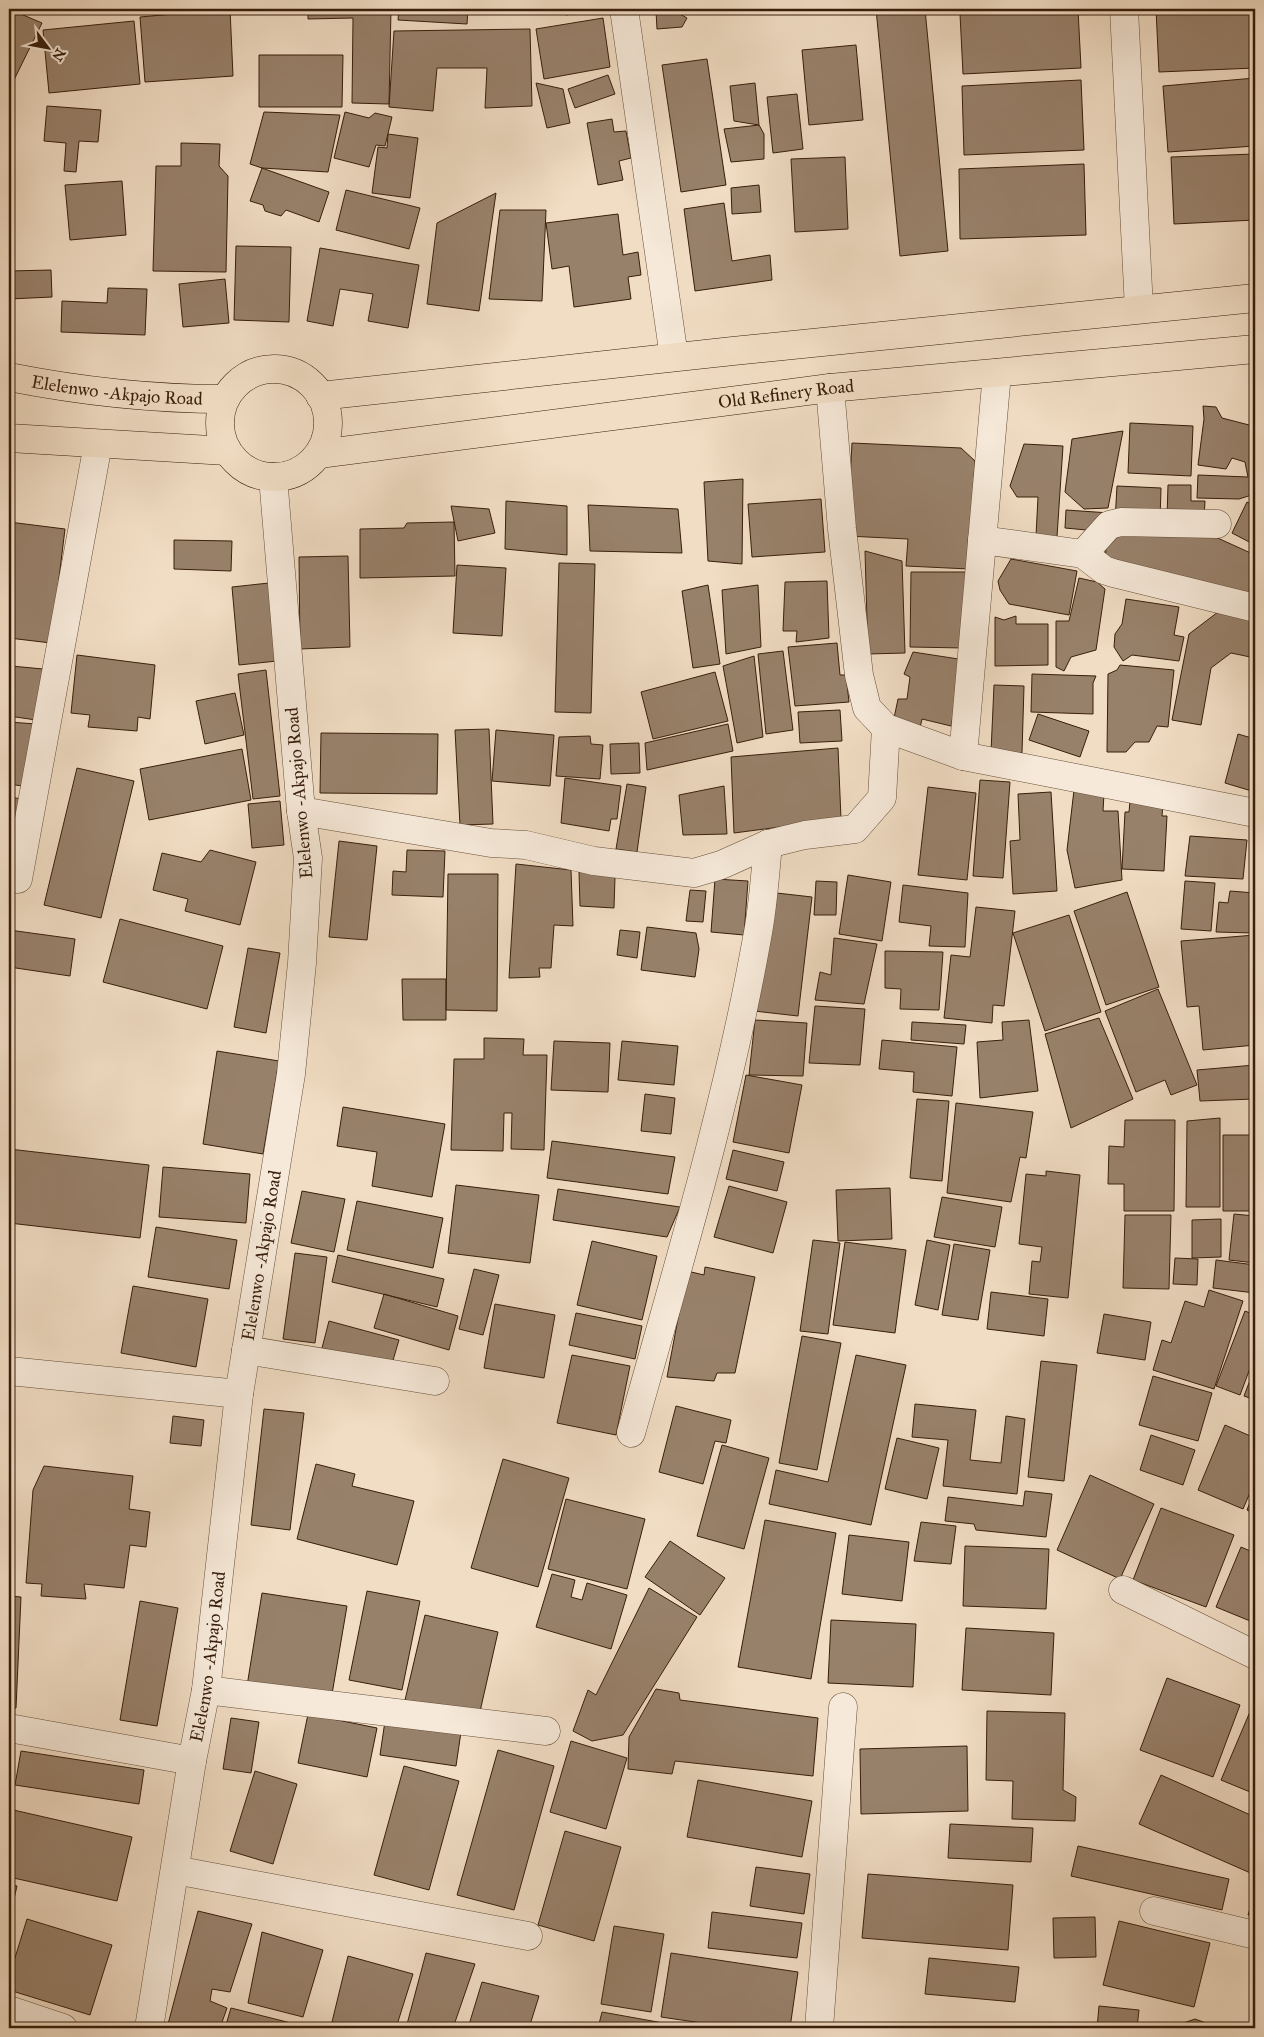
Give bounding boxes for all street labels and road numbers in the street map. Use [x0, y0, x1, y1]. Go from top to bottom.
street label: Elelenwo -Akpajo Road [30, 370, 203, 410]
street label: Old Refinery Road [717, 375, 855, 413]
street label: Elelenwo -Akpajo Road [281, 706, 317, 880]
street label: Elelenwo -Akpajo Road [237, 1169, 286, 1342]
street label: Elelenwo -Akpajo Road [185, 1570, 230, 1744]

